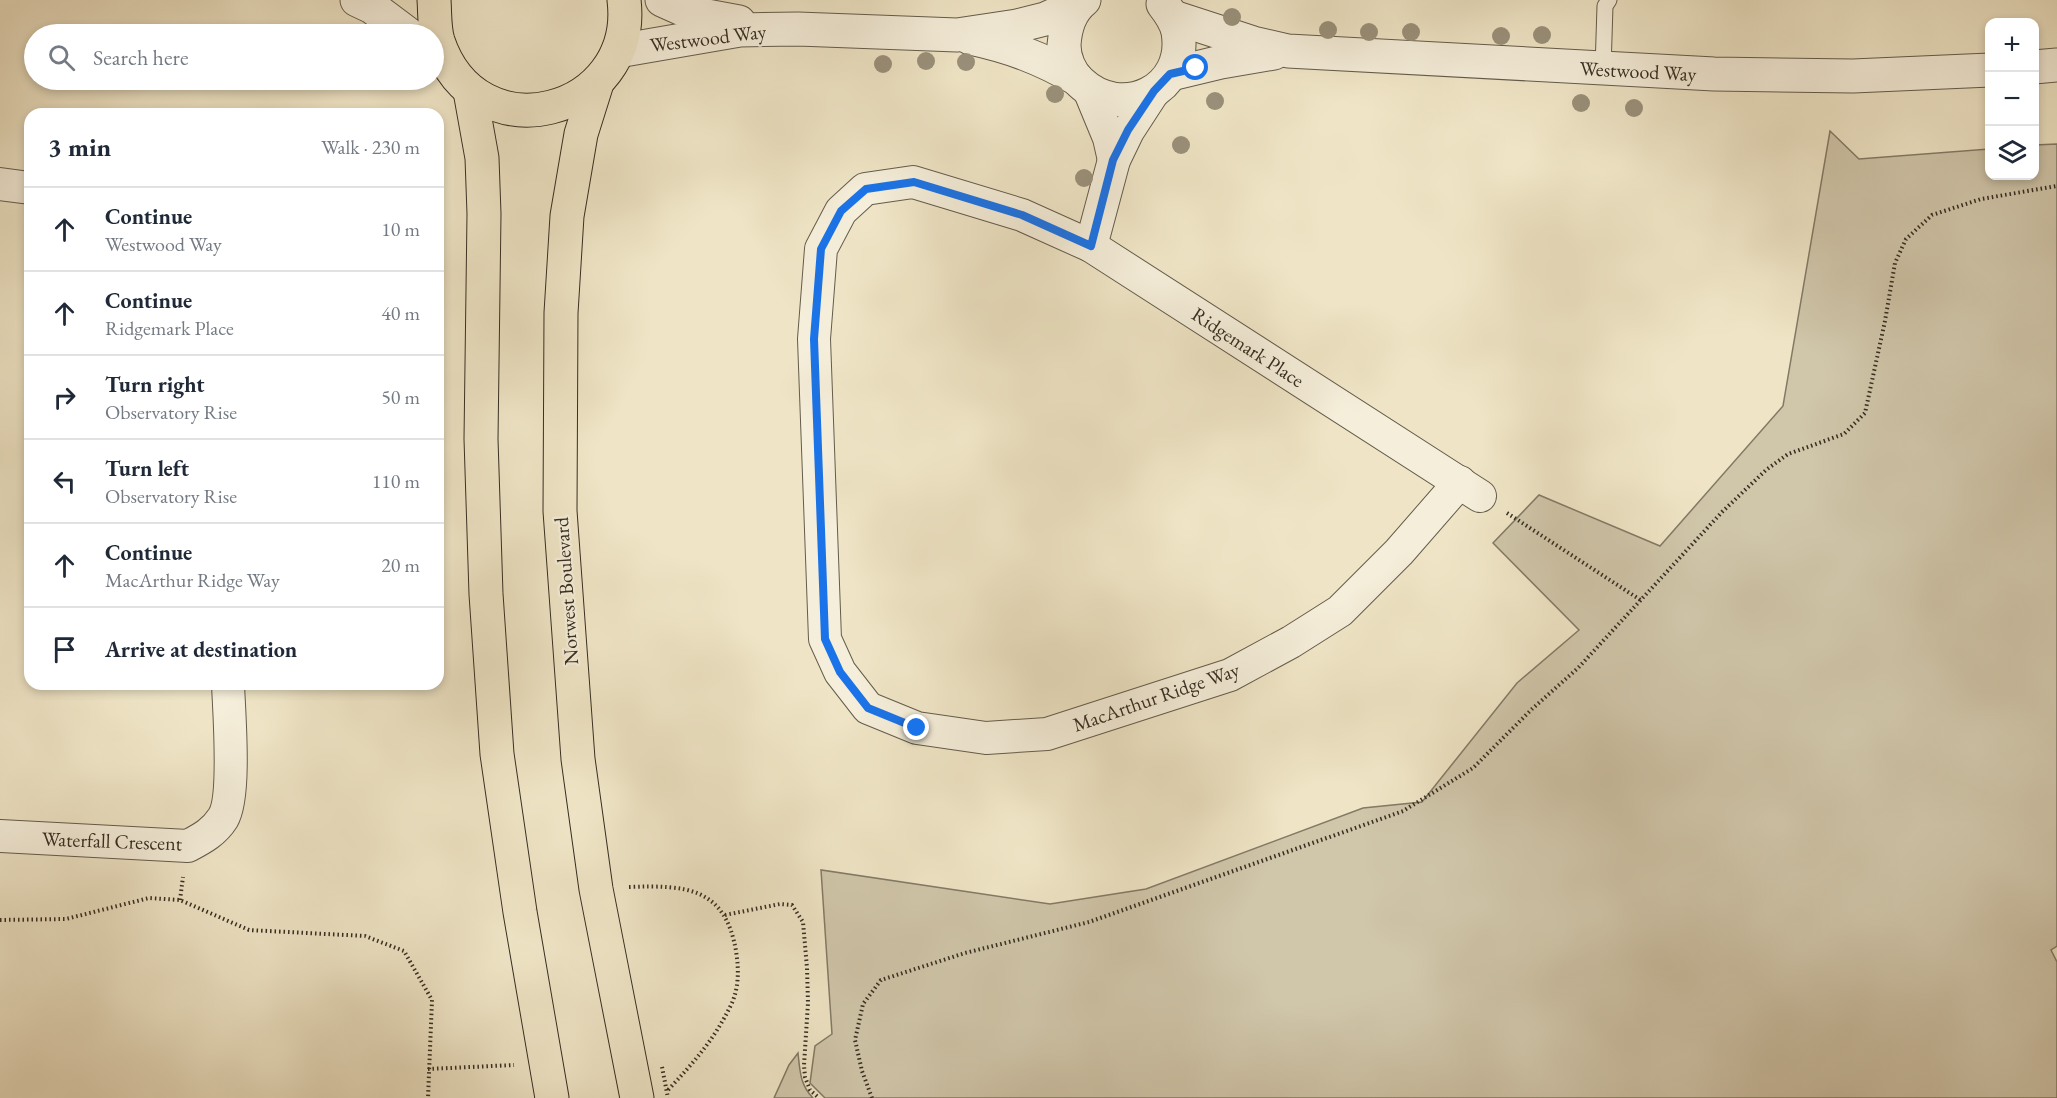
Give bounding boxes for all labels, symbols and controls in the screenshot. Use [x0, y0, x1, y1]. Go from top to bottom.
street label: Westwood Way [648, 18, 768, 58]
map controls [1985, 18, 2039, 180]
button: + [1985, 18, 2039, 72]
search box [24, 24, 444, 90]
icon: search [45, 41, 78, 74]
text: Search here [93, 43, 188, 72]
route start [1182, 54, 1208, 80]
street label: Westwood Way [1579, 55, 1697, 87]
button: − [1985, 72, 2039, 126]
button: layers [1985, 126, 2039, 180]
text: 3 min [48, 130, 111, 164]
text: Walk · 230 m [321, 134, 420, 160]
text: Continue [105, 202, 192, 231]
icon: ahead [48, 213, 81, 246]
text: 10 m [381, 216, 420, 242]
text: Westwood Way [105, 231, 222, 257]
text: Continue [105, 286, 192, 315]
icon: ahead [48, 297, 81, 330]
text: 40 m [381, 300, 420, 326]
street label: Ridgemark Place [1187, 301, 1309, 393]
text: Ridgemark Place [105, 315, 234, 341]
text: Turn right [105, 370, 204, 399]
icon: right [48, 381, 81, 414]
text: 50 m [381, 384, 420, 410]
text: Observatory Rise [105, 399, 237, 425]
text: Turn left [105, 454, 189, 483]
icon: left [48, 465, 81, 498]
text: 110 m [372, 468, 420, 494]
text: Observatory Rise [105, 483, 237, 509]
street label: Norwest Boulevard [548, 515, 584, 666]
text: Continue [105, 538, 192, 567]
icon: ahead [48, 549, 81, 582]
text: 20 m [381, 552, 420, 578]
text: MacArthur Ridge Way [105, 567, 280, 593]
icon: arrive [48, 633, 81, 666]
text: Arrive at destination [105, 635, 297, 664]
street label: MacArthur Ridge Way [1069, 656, 1243, 738]
route end [903, 714, 929, 740]
street label: Waterfall Crescent [42, 826, 183, 856]

